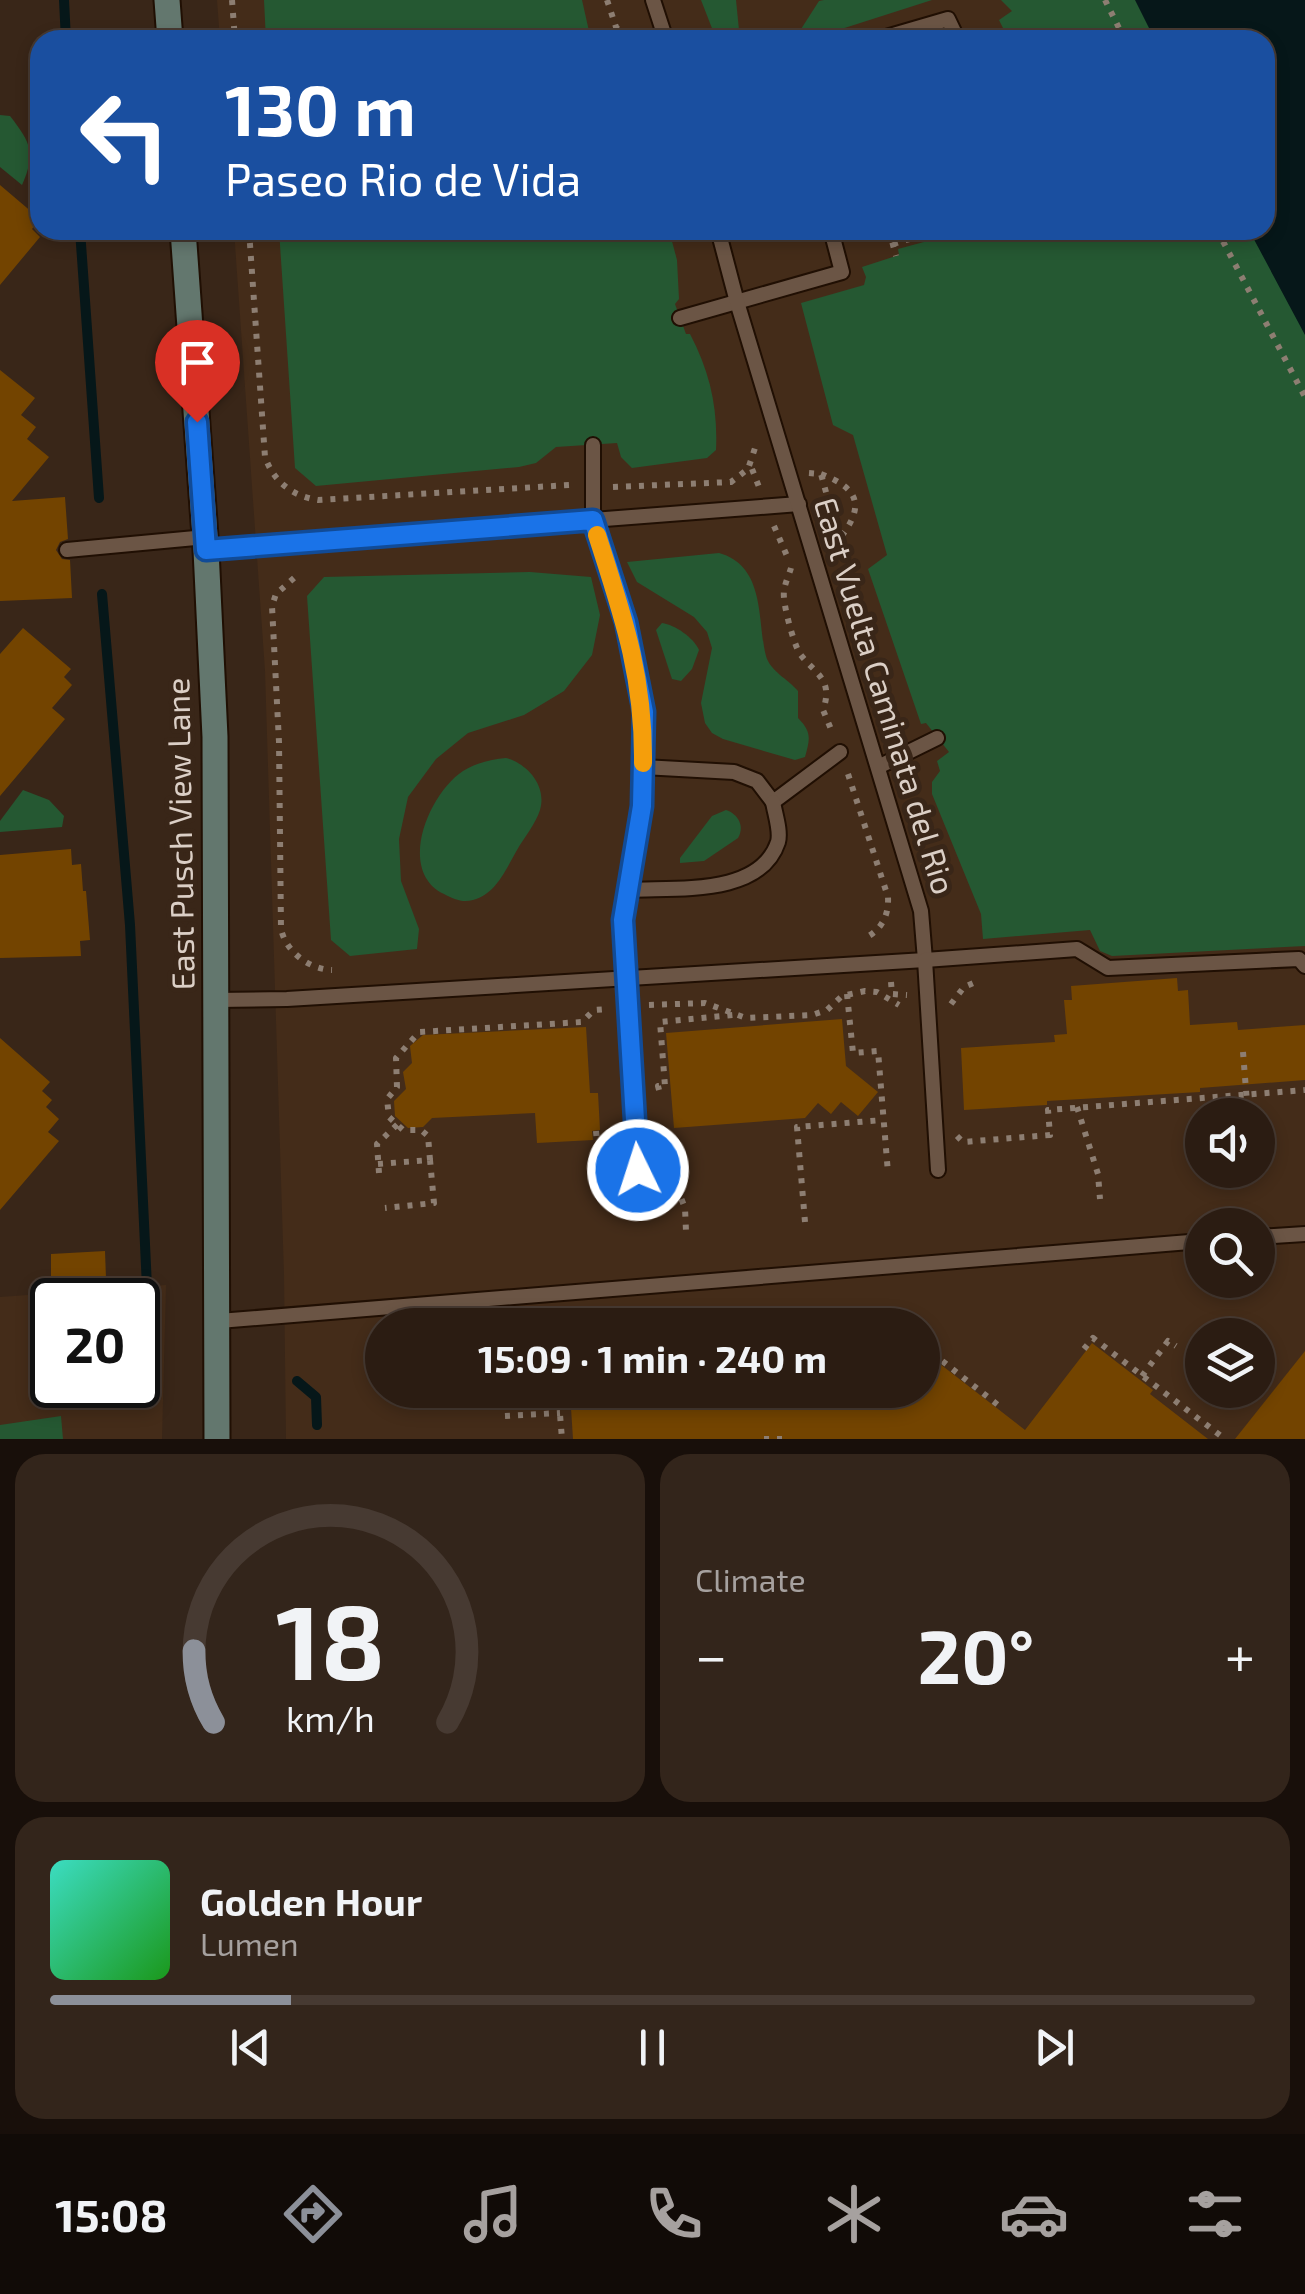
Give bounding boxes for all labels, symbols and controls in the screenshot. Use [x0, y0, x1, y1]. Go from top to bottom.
text: 130 m [225, 66, 416, 150]
icon: left [60, 70, 190, 200]
text: Paseo Rio de Vida [225, 151, 581, 205]
pin [155, 320, 240, 423]
icon: arrive [170, 335, 225, 390]
street label: East Vuelta Caminata del Rio [807, 493, 964, 898]
street label: East Pusch View Lane [157, 678, 201, 991]
map controls [1185, 1098, 1275, 1408]
button: sound [1185, 1098, 1275, 1188]
position arrow [586, 1118, 690, 1222]
button: search [1185, 1208, 1275, 1298]
speed limit sign: 20 [30, 1278, 160, 1408]
button: layers [1185, 1318, 1275, 1408]
text: 15:09 · 1 min · 240 m [478, 1335, 827, 1381]
text: Climate [695, 1560, 806, 1598]
text: 18 [275, 1576, 385, 1701]
text: 20° [918, 1609, 1034, 1699]
text: − [695, 1621, 727, 1687]
text: + [1225, 1621, 1255, 1687]
text: km/h [286, 1696, 374, 1739]
text: Golden Hour [200, 1878, 422, 1924]
text: Lumen [200, 1924, 299, 1962]
icon: previous [223, 2020, 278, 2075]
icon: pause [625, 2020, 680, 2075]
icon: next [1027, 2020, 1082, 2075]
icon: directions [278, 2179, 348, 2249]
icon: music [458, 2179, 528, 2249]
icon: phone [639, 2179, 709, 2249]
icon: climate [819, 2179, 889, 2249]
icon: car [999, 2179, 1069, 2249]
icon: filters [1180, 2179, 1250, 2249]
text: 15:08 [55, 2187, 167, 2241]

